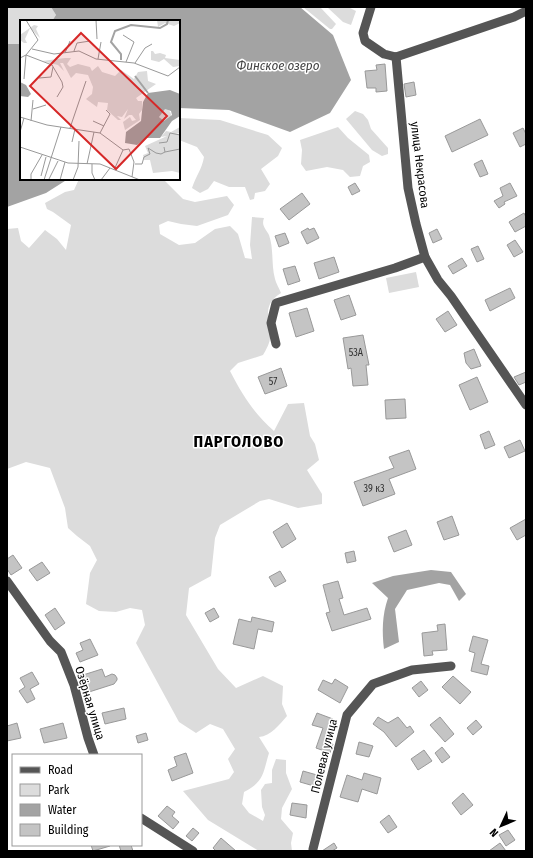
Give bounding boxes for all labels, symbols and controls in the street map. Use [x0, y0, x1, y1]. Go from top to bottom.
inset map [20, 20, 180, 180]
water label: Финское озеро [236, 58, 320, 73]
street label: улица Некрасова [408, 121, 432, 209]
house number: 53А [349, 347, 364, 359]
house number: 57 [269, 376, 277, 388]
district label: ПАРГОЛОВО [194, 432, 284, 451]
house number: 39 к3 [364, 483, 385, 495]
street label: Озёрная улица [72, 665, 108, 742]
street label: Полевая улица [308, 717, 340, 795]
legend [12, 754, 142, 846]
text: Road [48, 763, 73, 777]
text: Park [48, 783, 70, 797]
text: Water [48, 803, 77, 817]
north arrow [481, 806, 521, 846]
text: Building [48, 823, 89, 837]
text: N [487, 826, 501, 839]

